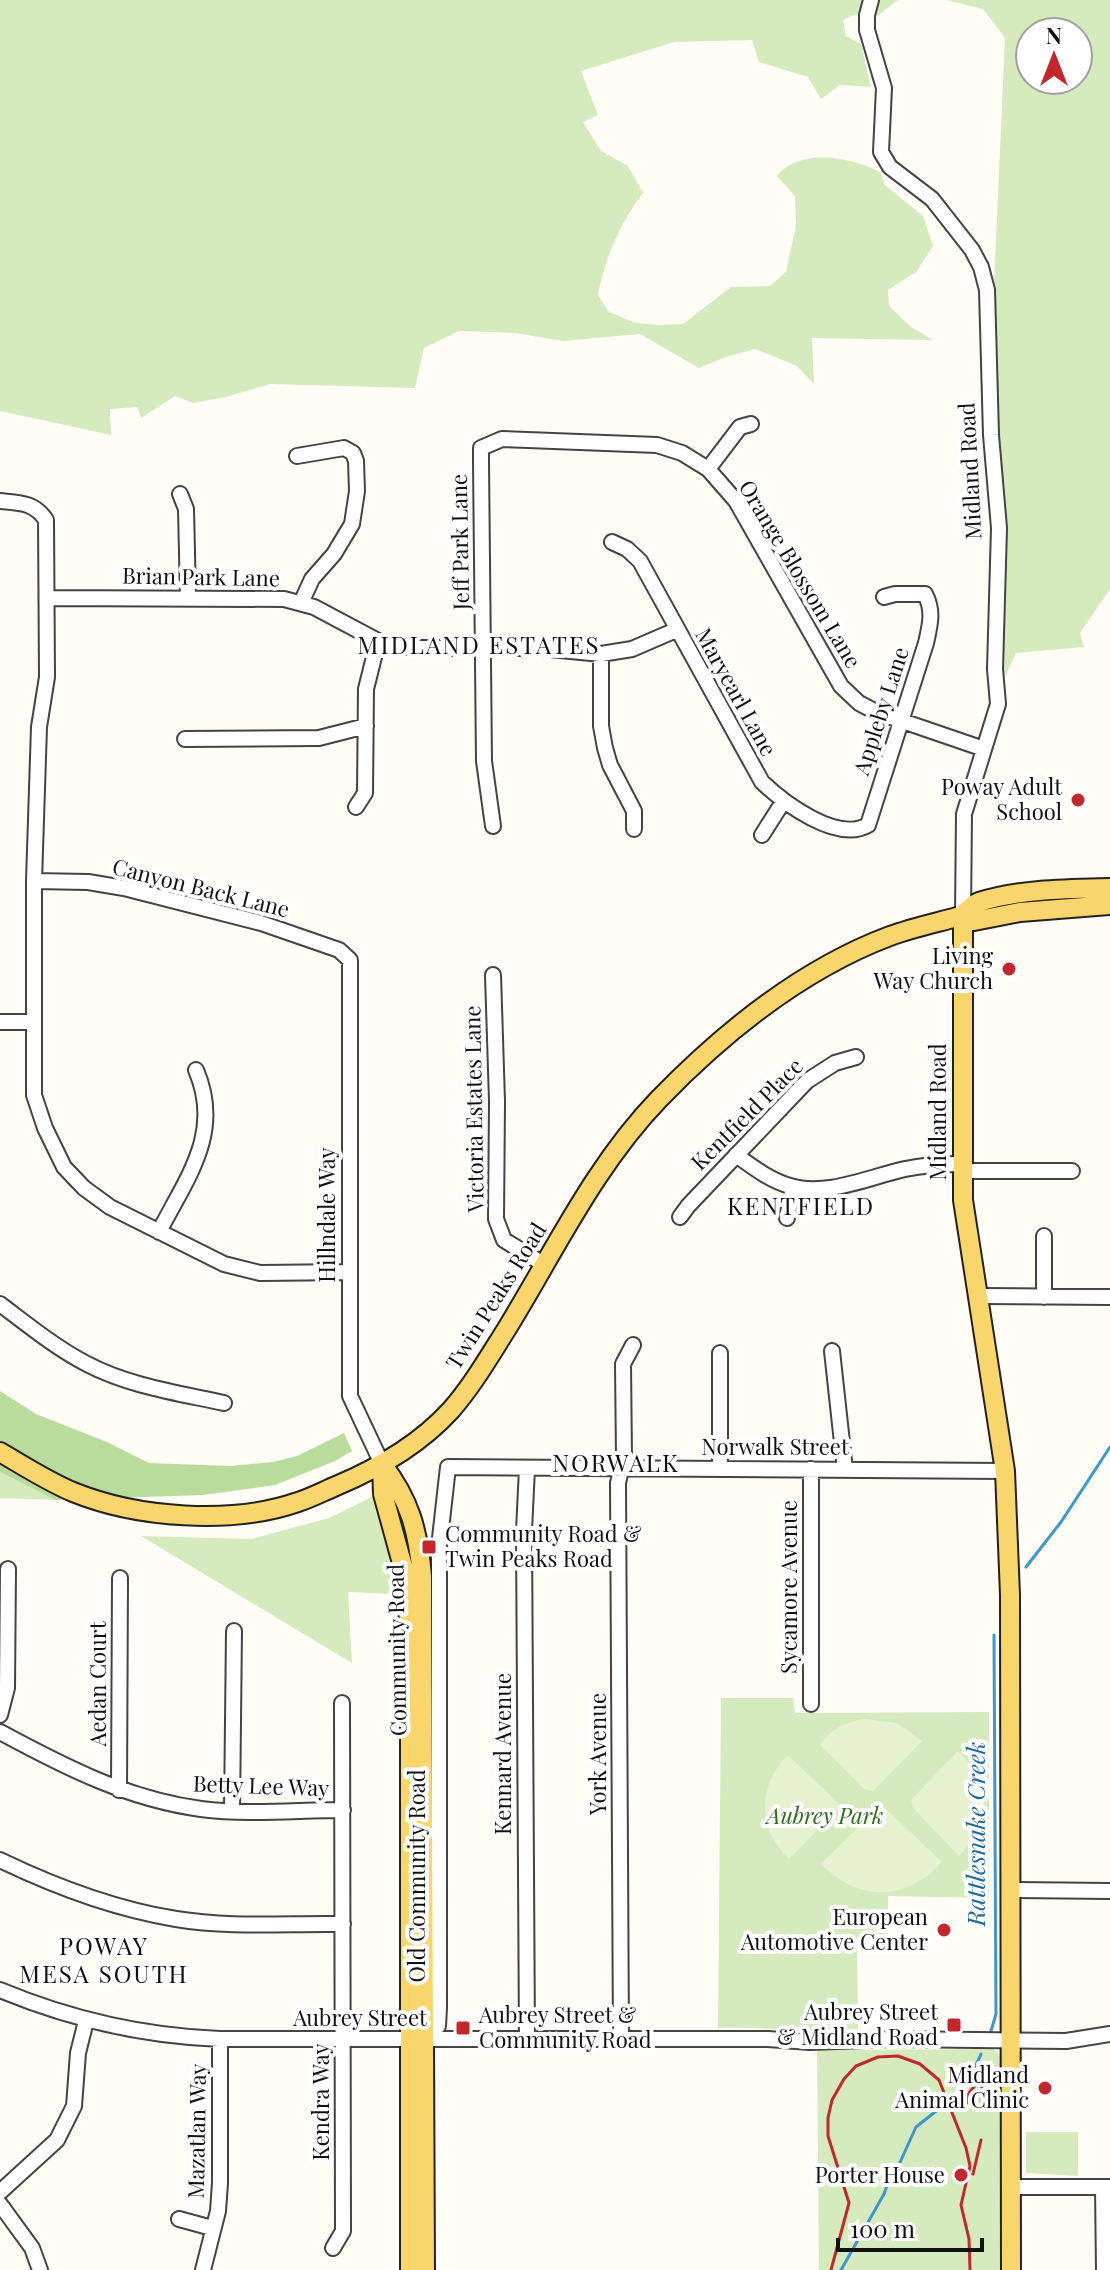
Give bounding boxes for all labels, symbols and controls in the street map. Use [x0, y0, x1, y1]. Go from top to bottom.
north arrow [1014, 16, 1094, 96]
text: N [1046, 20, 1062, 50]
street label: Midland Road [950, 402, 988, 540]
street label: Jeff Park Lane [443, 474, 475, 611]
street label: Orange Blossom Lane [733, 474, 869, 673]
street label: Brian Park Lane [122, 560, 280, 592]
street label: Maryearl Lane [689, 622, 784, 761]
district label: MIDLAND ESTATES [358, 628, 600, 660]
street label: Appleby Lane [845, 643, 915, 780]
place label: Poway Adult School [941, 771, 1063, 826]
marker: Poway Adult School [1069, 791, 1087, 809]
street label: Canyon Back Lane [110, 851, 293, 924]
place label: Living Way Church [873, 940, 993, 995]
marker: Living Way Church [1000, 960, 1018, 978]
street label: Victoria Estates Lane [456, 1005, 490, 1214]
street label: Midland Road [922, 1043, 952, 1181]
street label: Kentfield Place [684, 1051, 809, 1176]
street label: Hillndale Way [311, 1147, 341, 1283]
district label: KENTFIELD [727, 1189, 875, 1221]
street label: Twin Peaks Road [438, 1216, 552, 1375]
street label: Norwalk Street [701, 1431, 850, 1461]
district label: NORWALK [552, 1446, 680, 1478]
street label: Sycamore Avenue [773, 1500, 803, 1674]
place label: Community Road & Twin Peaks Road [445, 1518, 641, 1573]
marker: Community Road & Twin Peaks Road [420, 1538, 438, 1556]
street label: Community Road [379, 1563, 413, 1737]
street label: Aedan Court [82, 1620, 112, 1747]
street label: Kennard Avenue [487, 1673, 517, 1835]
street label: York Avenue [582, 1693, 612, 1816]
water label: Rattlesnake Creek [959, 1742, 991, 1927]
street label: Betty Lee Way [192, 1768, 330, 1802]
street label: Old Community Road [401, 1769, 431, 1982]
park label: Aubrey Park [765, 1800, 883, 1830]
place label: European Automotive Center [740, 1901, 928, 1956]
marker: European Automotive Center [935, 1921, 953, 1939]
district label: POWAY MESA SOUTH [19, 1929, 189, 1989]
place label: Aubrey Street & Midland Road [777, 1996, 939, 2051]
place label: Aubrey Street & Community Road [478, 1999, 652, 2054]
street label: Aubrey Street [292, 2002, 428, 2032]
marker: Aubrey Street & Midland Road [945, 2016, 963, 2034]
marker: Aubrey Street & Community Road [454, 2019, 472, 2037]
street label: Kendra Way [305, 2043, 335, 2161]
place label: Midland Animal Clinic [894, 2059, 1029, 2114]
street label: Mazatlan Way [180, 2063, 212, 2199]
marker: Midland Animal Clinic [1036, 2079, 1054, 2097]
place label: Porter House [815, 2159, 945, 2189]
marker: Porter House [952, 2166, 970, 2184]
scale bar [838, 2202, 982, 2252]
text: 100 m [850, 2212, 915, 2244]

